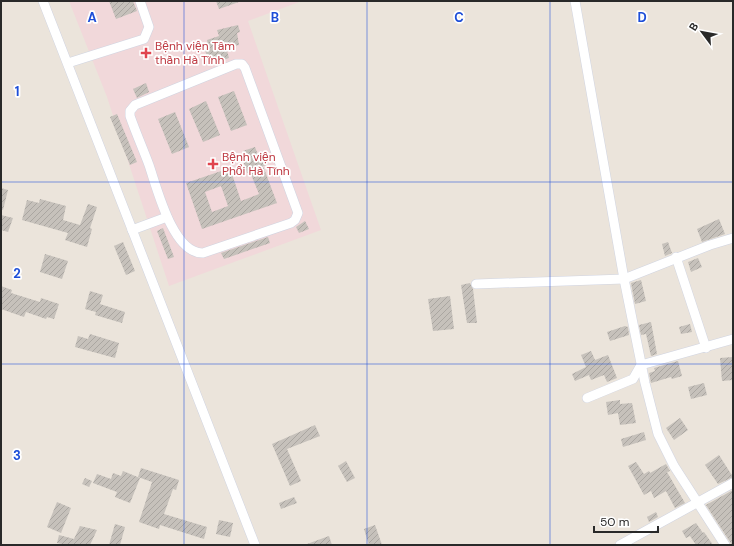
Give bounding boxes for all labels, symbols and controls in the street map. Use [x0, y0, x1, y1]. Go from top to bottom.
text: A [87, 9, 97, 26]
text: B [271, 9, 279, 26]
text: C [454, 9, 464, 26]
text: D [637, 9, 647, 26]
north arrow [682, 12, 722, 52]
text: B [686, 20, 701, 33]
place label: Bệnh viện Tâm thần Hà Tĩnh [155, 38, 235, 68]
marker: Bệnh viện Tâm thần Hà Tĩnh [140, 47, 152, 59]
text: 1 [15, 83, 19, 100]
place label: Bệnh viện Phổi Hà Tĩnh [222, 149, 290, 179]
marker: Bệnh viện Phổi Hà Tĩnh [207, 158, 219, 170]
text: 2 [13, 265, 21, 282]
text: 3 [13, 447, 21, 464]
scale bar [594, 508, 658, 534]
text: 50 m [600, 514, 629, 530]

